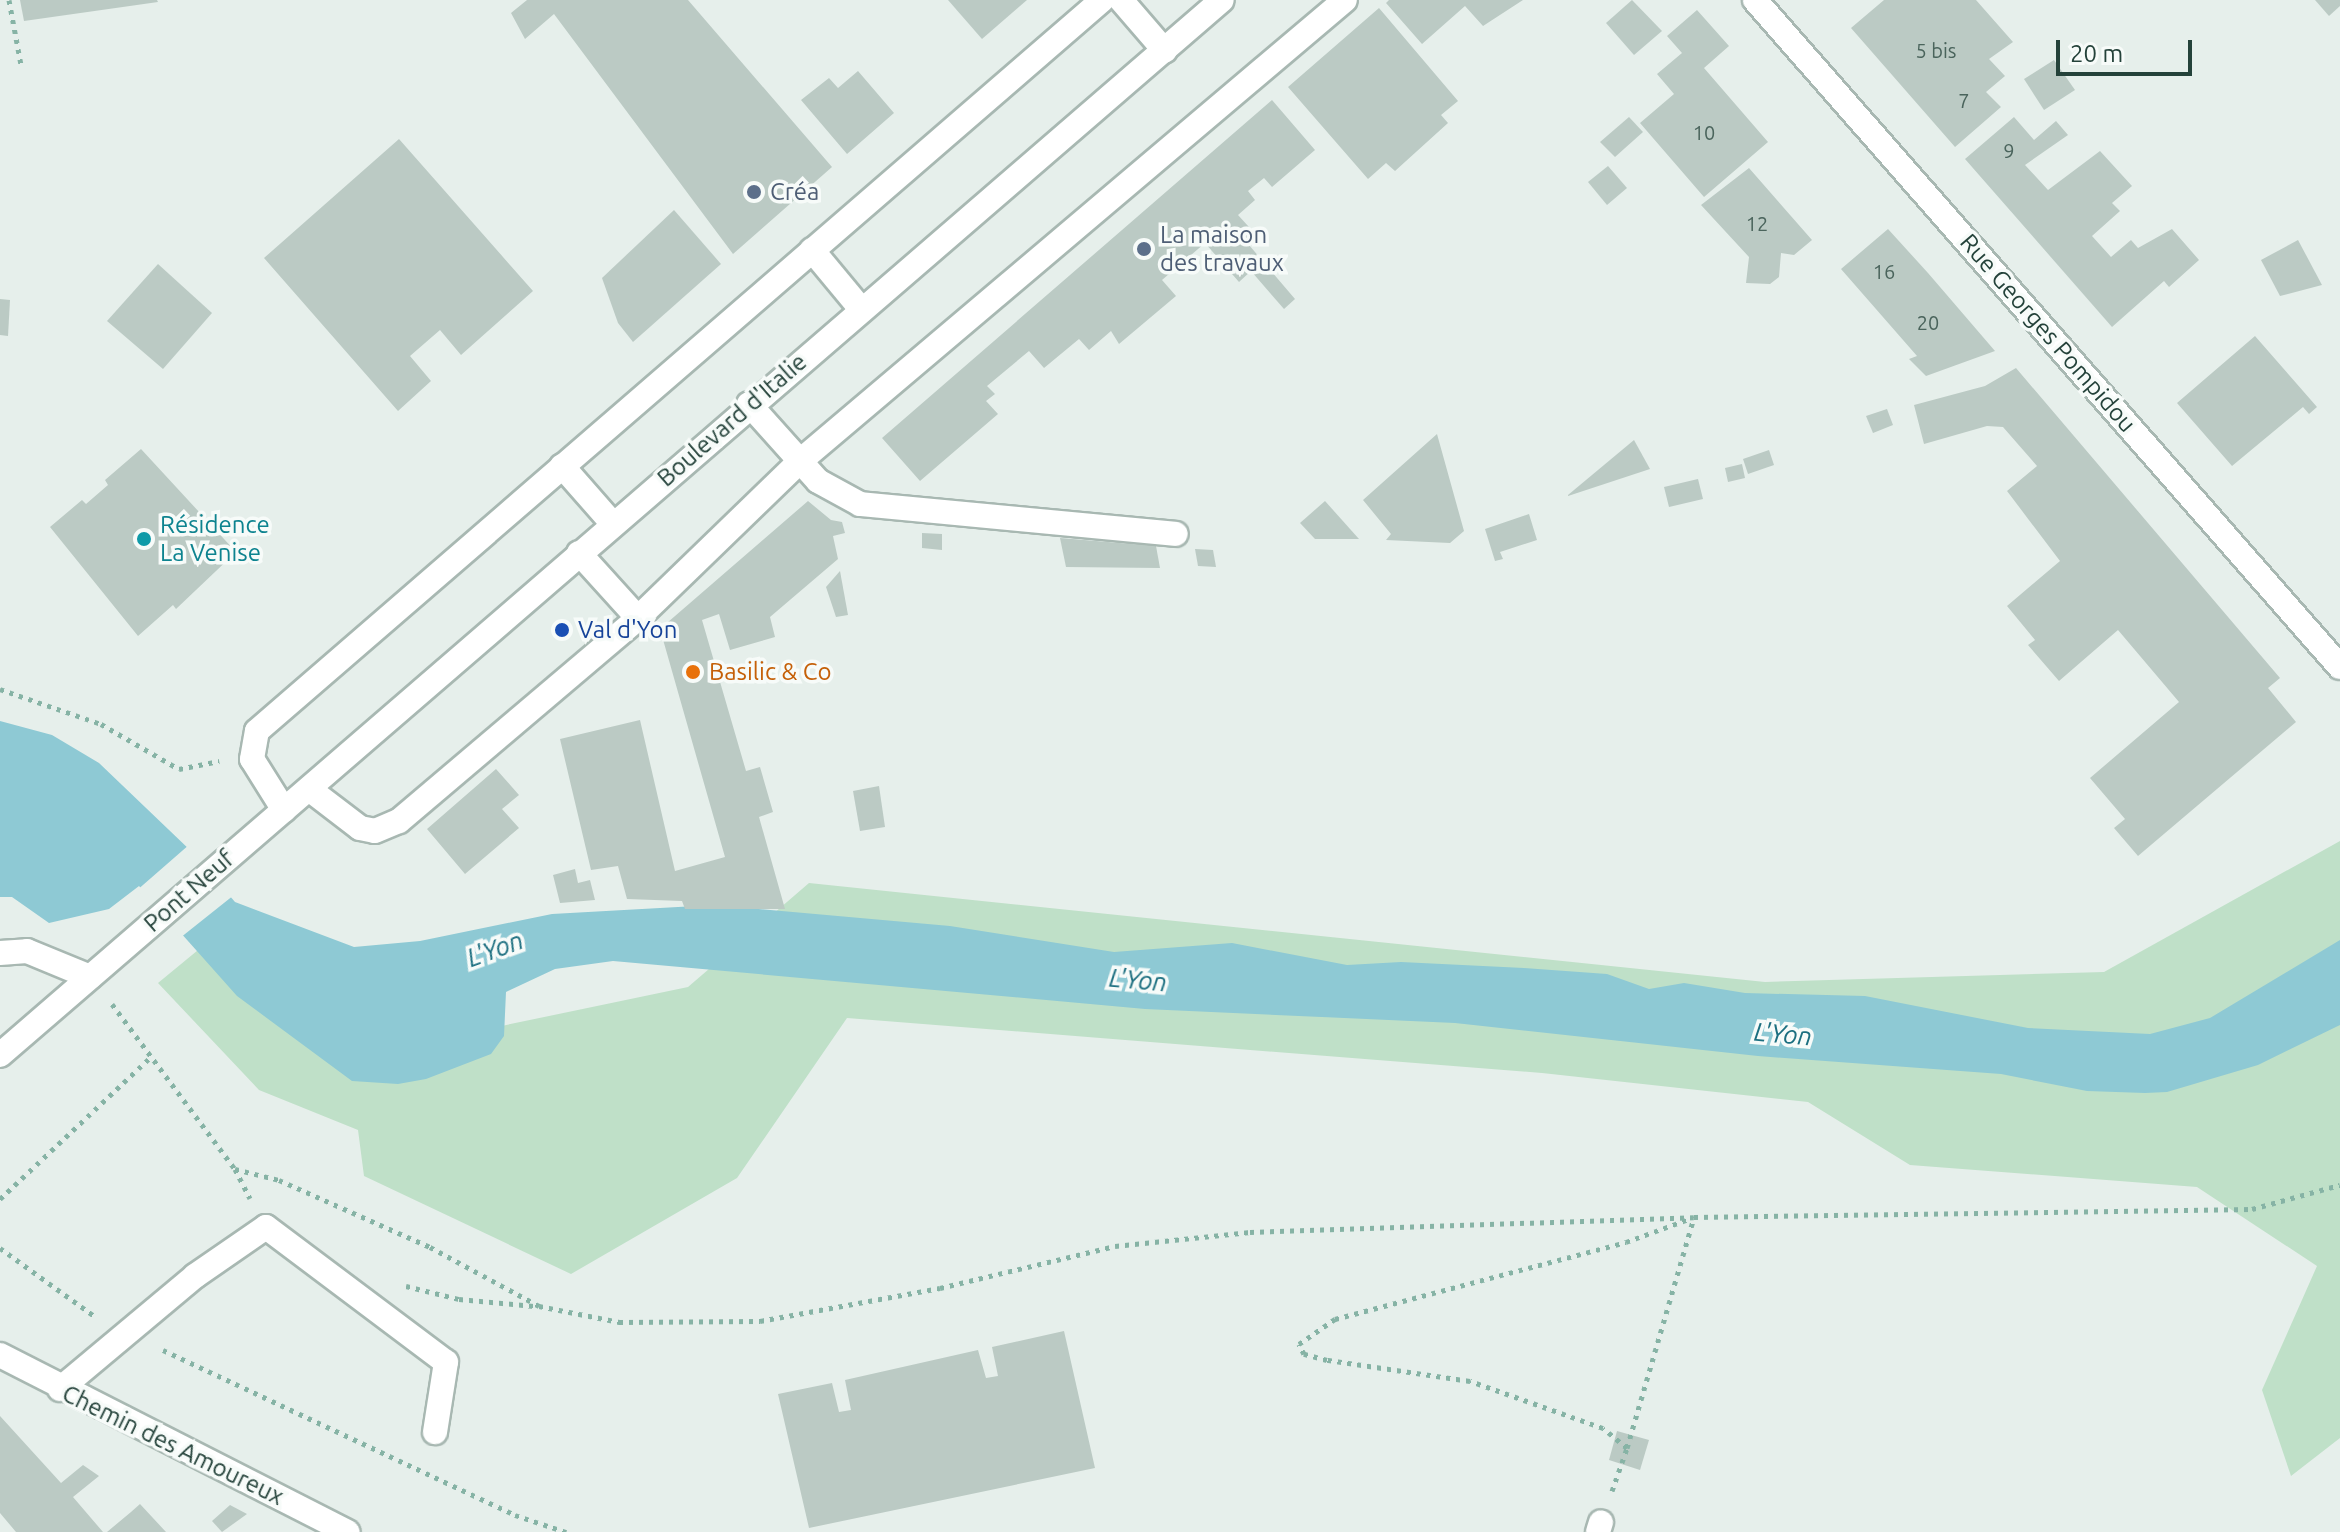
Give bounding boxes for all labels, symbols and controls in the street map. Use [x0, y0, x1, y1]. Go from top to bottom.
scale bar [2060, 24, 2196, 74]
house number: 5 bis [1915, 38, 1957, 62]
text: 20 m [2070, 40, 2123, 67]
house number: 7 [1958, 88, 1970, 112]
house number: 10 [1693, 120, 1715, 144]
house number: 9 [2003, 138, 2015, 162]
place label: Créa [770, 178, 819, 206]
marker: Créa [745, 183, 763, 201]
house number: 12 [1746, 211, 1768, 235]
place label: La maison des travaux [1160, 221, 1284, 277]
street label: Rue Georges Pompidou [1954, 228, 2142, 438]
marker: La maison des travaux [1135, 240, 1153, 258]
house number: 16 [1873, 259, 1895, 283]
house number: 20 [1917, 310, 1939, 334]
street label: Boulevard d'Italie [652, 347, 812, 493]
place label: Résidence La Venise [160, 511, 270, 567]
marker: Résidence La Venise [135, 530, 153, 548]
place label: Val d'Yon [578, 616, 677, 644]
marker: Val d'Yon [553, 621, 571, 639]
place label: Basilic & Co [709, 658, 832, 686]
marker: Basilic & Co [684, 663, 702, 681]
street label: Pont Neuf [138, 844, 240, 938]
water label: L'Yon [462, 924, 528, 974]
water label: L'Yon [1108, 962, 1168, 998]
water label: L'Yon [1753, 1016, 1813, 1052]
street label: Chemin des Amoureux [58, 1379, 288, 1511]

